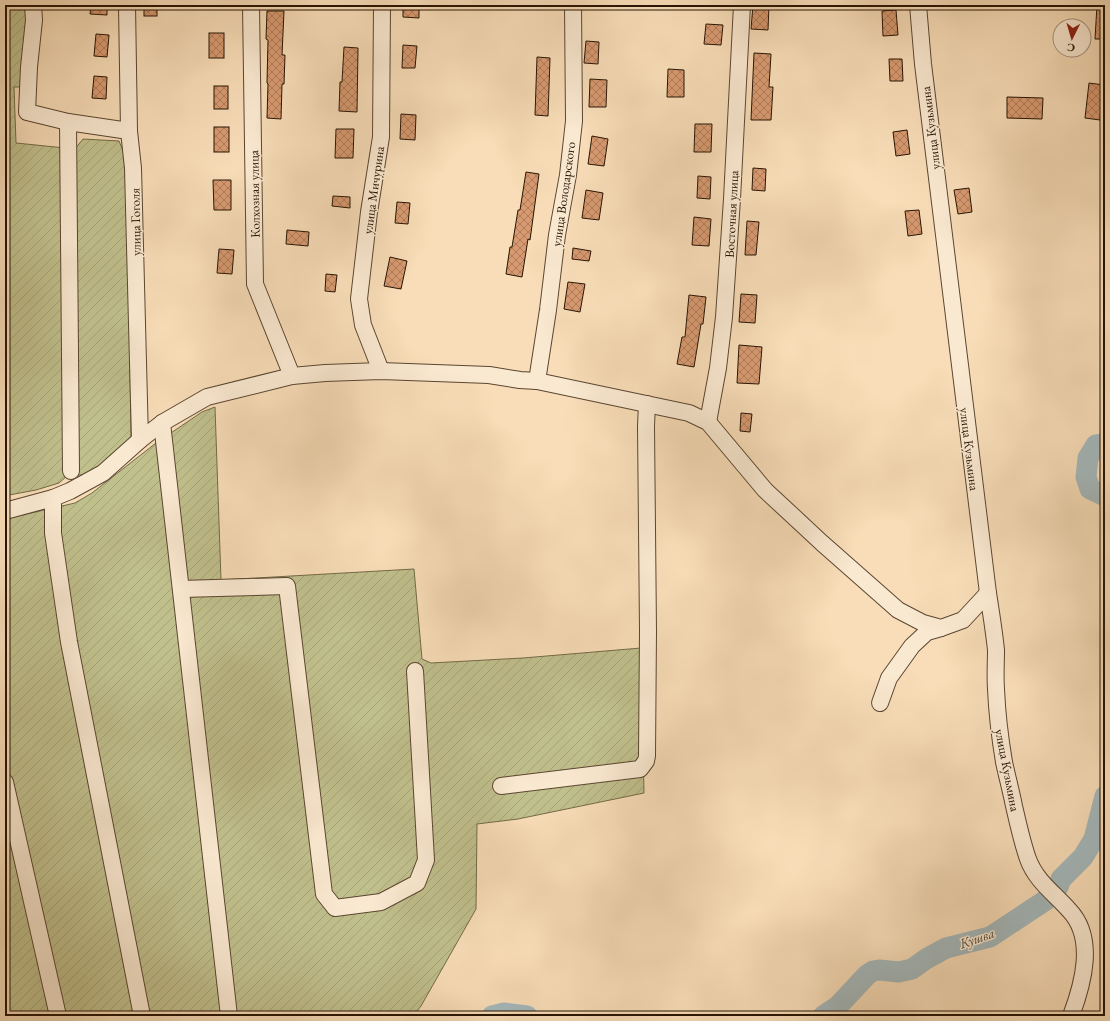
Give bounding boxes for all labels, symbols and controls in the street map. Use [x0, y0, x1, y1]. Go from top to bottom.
north arrow [1052, 18, 1092, 58]
text: С [1066, 41, 1076, 55]
street label: улица Кузьмина [917, 85, 944, 171]
street label: улица Володарского [548, 141, 579, 247]
street label: улица Мичурина [359, 144, 388, 235]
street label: Колхозная улица [245, 149, 264, 238]
street label: Восточная улица [721, 169, 742, 258]
street label: улица Гоголя [126, 188, 145, 256]
street label: улица Кузьмина [956, 406, 983, 492]
street label: улица Кузьмина [991, 727, 1024, 814]
water label: Кушва [956, 924, 997, 953]

